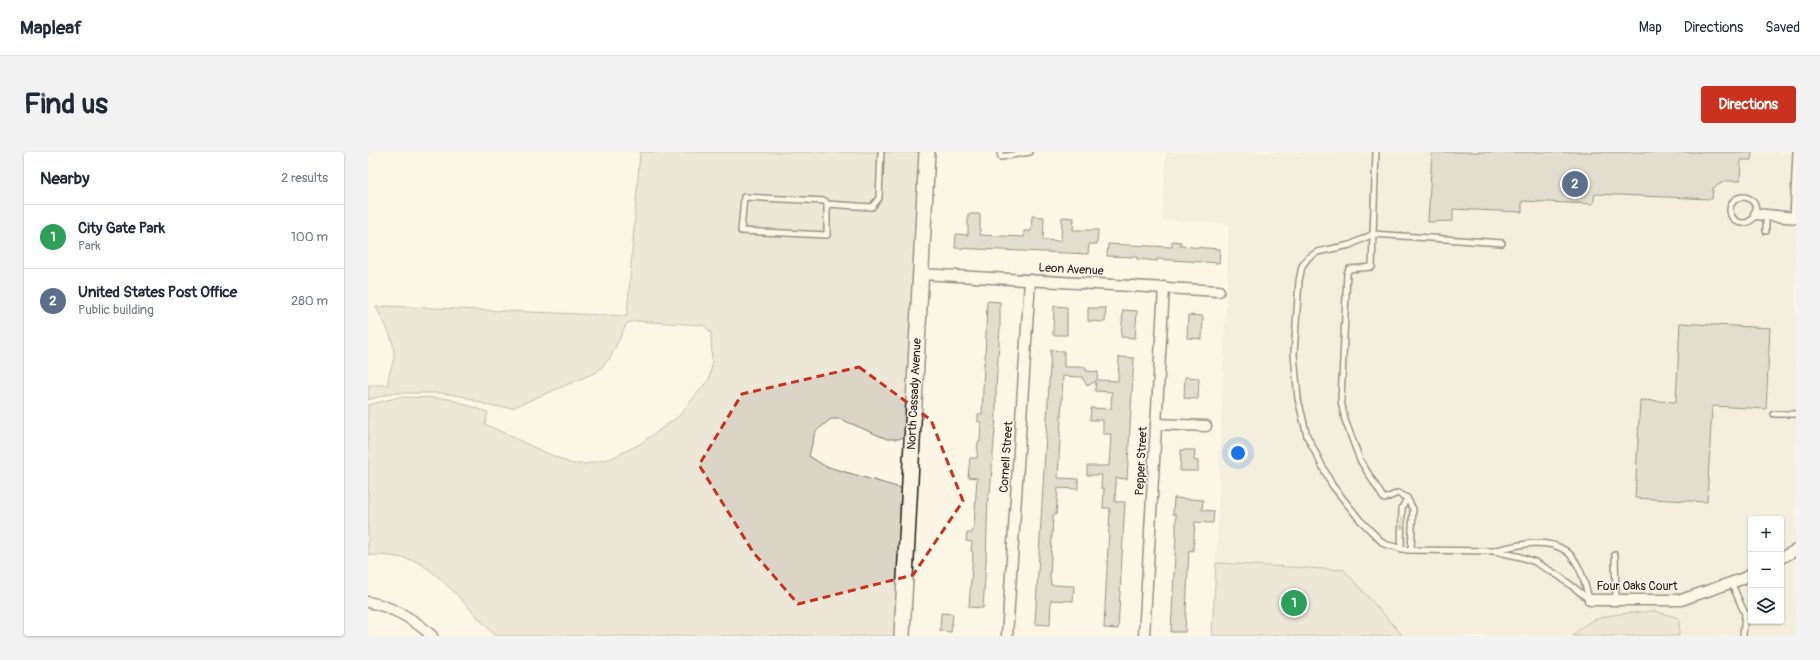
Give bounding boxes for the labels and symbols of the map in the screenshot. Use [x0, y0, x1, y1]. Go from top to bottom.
pin: 2 [1562, 169, 1588, 199]
street label: Leon Avenue [1038, 260, 1104, 279]
street label: North Cassady Avenue [904, 338, 925, 450]
street label: Cornell Street [997, 421, 1016, 493]
street label: Pepper Street [1132, 426, 1151, 496]
your location [1228, 443, 1248, 463]
one-way arrow [1398, 516, 1406, 529]
street label: Four Oaks Court [1596, 579, 1678, 594]
pin: 1 [1281, 588, 1307, 618]

